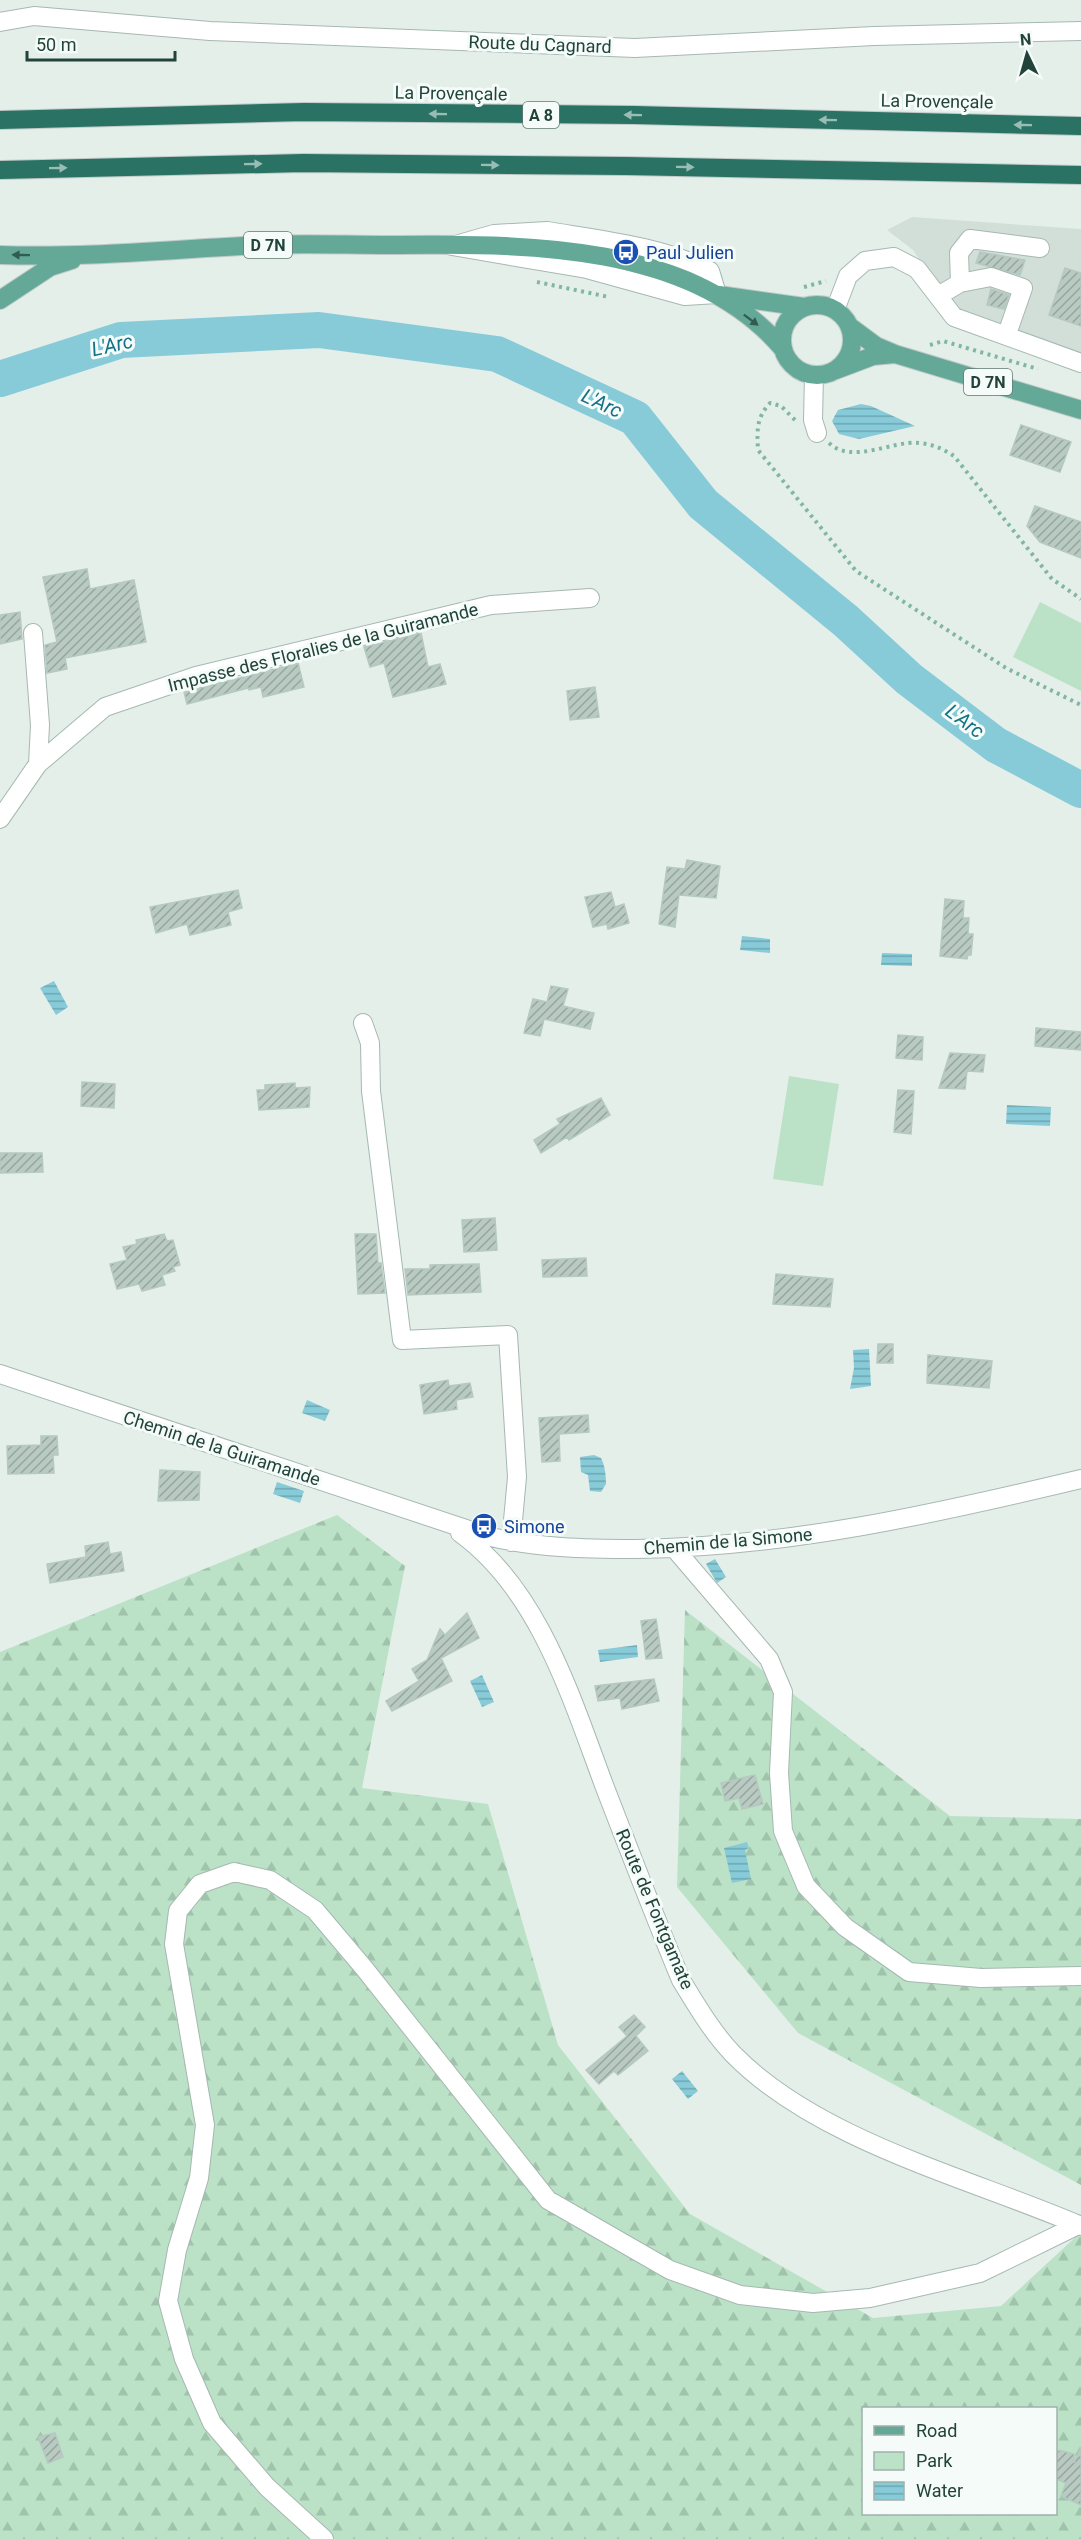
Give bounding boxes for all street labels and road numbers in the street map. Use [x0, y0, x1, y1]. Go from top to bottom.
street label: Route du Cagnard [468, 31, 612, 57]
street label: La Provençale [395, 82, 507, 104]
street label: La Provençale [881, 90, 993, 112]
road number: A 8 [523, 102, 559, 128]
road number: D 7N [244, 232, 292, 258]
road number: D 7N [964, 369, 1012, 395]
street label: Impasse des Floralies de la Guiramande [166, 598, 480, 696]
street label: Chemin de la Guiramande [121, 1406, 323, 1490]
street label: Chemin de la Simone [643, 1523, 813, 1559]
street label: Route de Fontgamate [612, 1826, 698, 1992]

